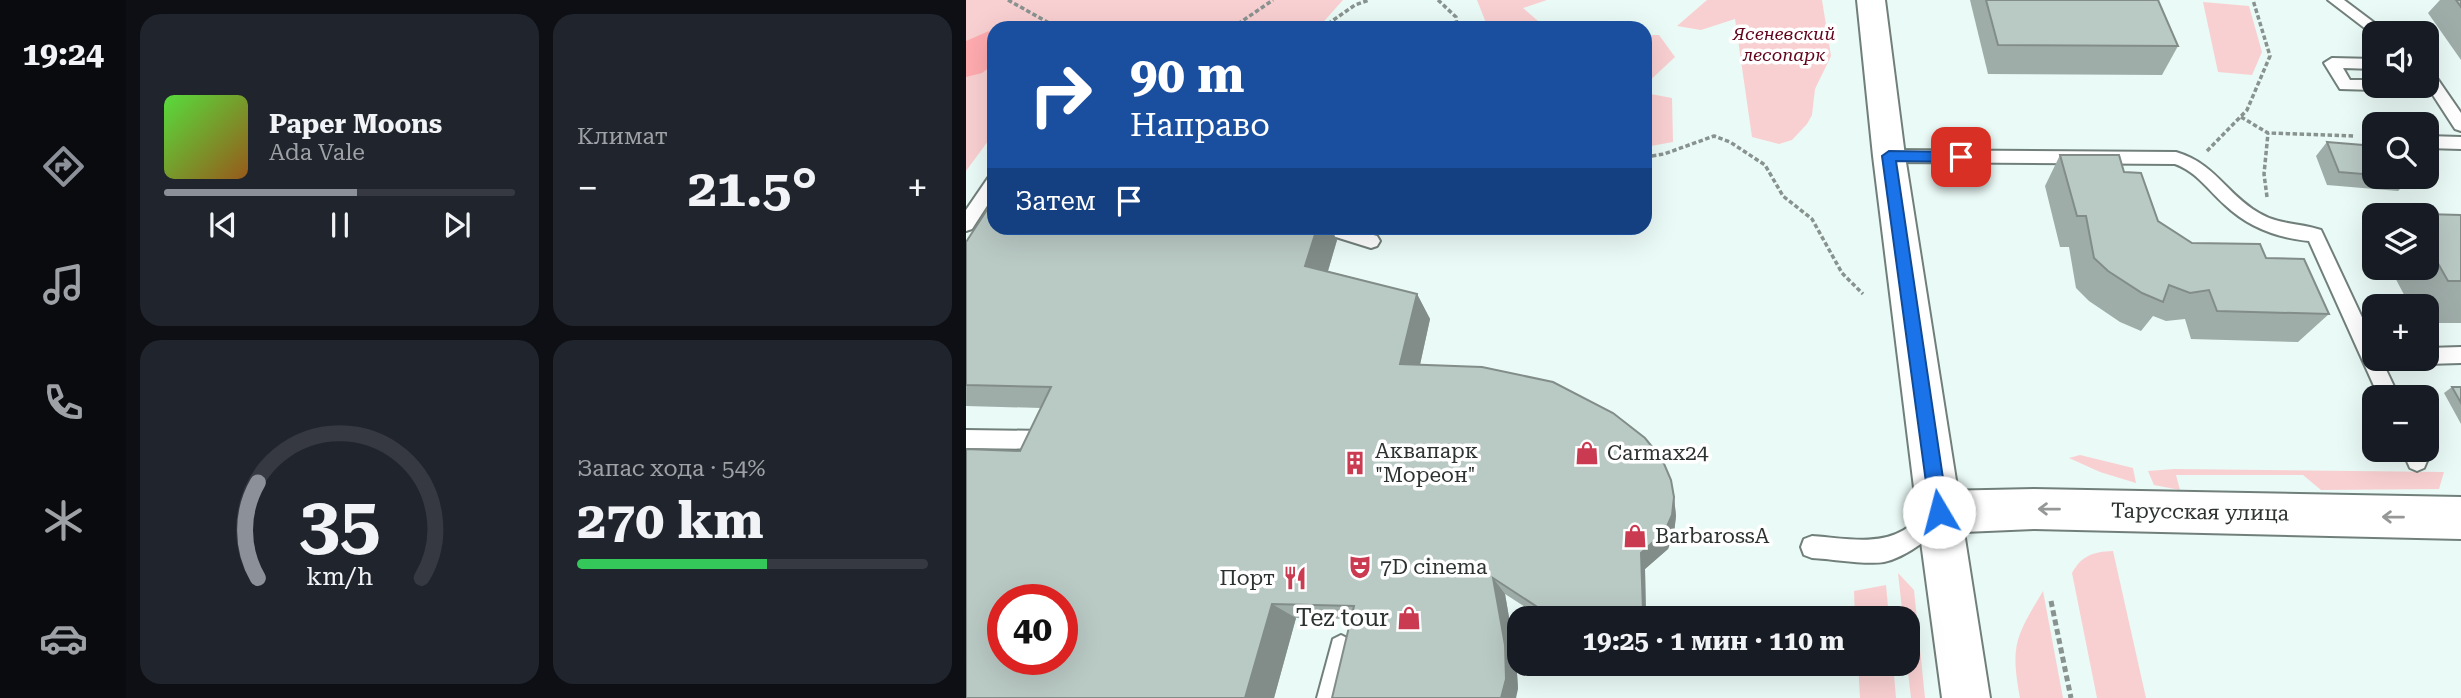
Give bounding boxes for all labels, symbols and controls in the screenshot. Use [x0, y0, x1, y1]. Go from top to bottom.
map controls [2362, 21, 2439, 462]
button: sound [2362, 21, 2439, 98]
park label: Ясеневский лесопарк [1732, 23, 1835, 65]
text: 19:24 [22, 35, 104, 73]
text: 90 m [1130, 47, 1245, 104]
icon: right [1015, 49, 1106, 140]
text: Направо [1130, 106, 1270, 144]
text: Paper Moons [269, 109, 442, 139]
button: search [2362, 112, 2439, 189]
text: Климат [577, 123, 668, 150]
pin [1931, 127, 1991, 187]
icon: arrive [1942, 138, 1980, 176]
text: Ada Vale [269, 139, 365, 166]
icon: directions [39, 142, 88, 191]
text: 21.5° [688, 158, 817, 219]
text: − [577, 166, 598, 210]
text: + [907, 166, 928, 210]
icon: arrive [1110, 182, 1148, 220]
text: Затем [1015, 186, 1096, 216]
button: layers [2362, 203, 2439, 280]
icon: previous [204, 206, 242, 244]
icon: pause [321, 206, 359, 244]
icon: next [438, 206, 476, 244]
icon: music [39, 260, 88, 309]
button: + [2362, 294, 2439, 371]
icon: phone [39, 378, 88, 427]
button: − [2362, 385, 2439, 462]
place label: Аквапарк "Мореон" [1375, 439, 1478, 487]
shop icon: Carmax24 [1573, 439, 1601, 467]
place label: Carmax24 [1607, 441, 1709, 465]
building icon: Аквапарк "Мореон" [1341, 449, 1369, 477]
text: Запас хода · 54% [577, 455, 766, 482]
position arrow [1902, 475, 1976, 549]
text: 35 [299, 481, 380, 566]
text: 270 km [577, 490, 764, 551]
icon: climate [39, 496, 88, 545]
street label: Тарусская улица [2111, 498, 2290, 526]
one-way arrow [2038, 502, 2061, 516]
one-way arrow [2382, 510, 2405, 523]
shop icon: BarbarossA [1621, 522, 1649, 550]
place label: BarbarossA [1655, 524, 1770, 548]
theatre icon: 7D cinema [1346, 553, 1374, 581]
place label: 7D cinema [1380, 555, 1488, 579]
text: km/h [306, 562, 373, 591]
restaurant icon: Порт [1281, 564, 1309, 592]
place label: Порт [1220, 566, 1275, 590]
speed limit sign: 40 [987, 584, 1078, 675]
place label: Tez tour [1296, 604, 1389, 632]
shop icon: Tez tour [1395, 604, 1423, 632]
icon: car [39, 614, 88, 663]
text: 19:25 · 1 мин · 110 m [1583, 626, 1844, 656]

